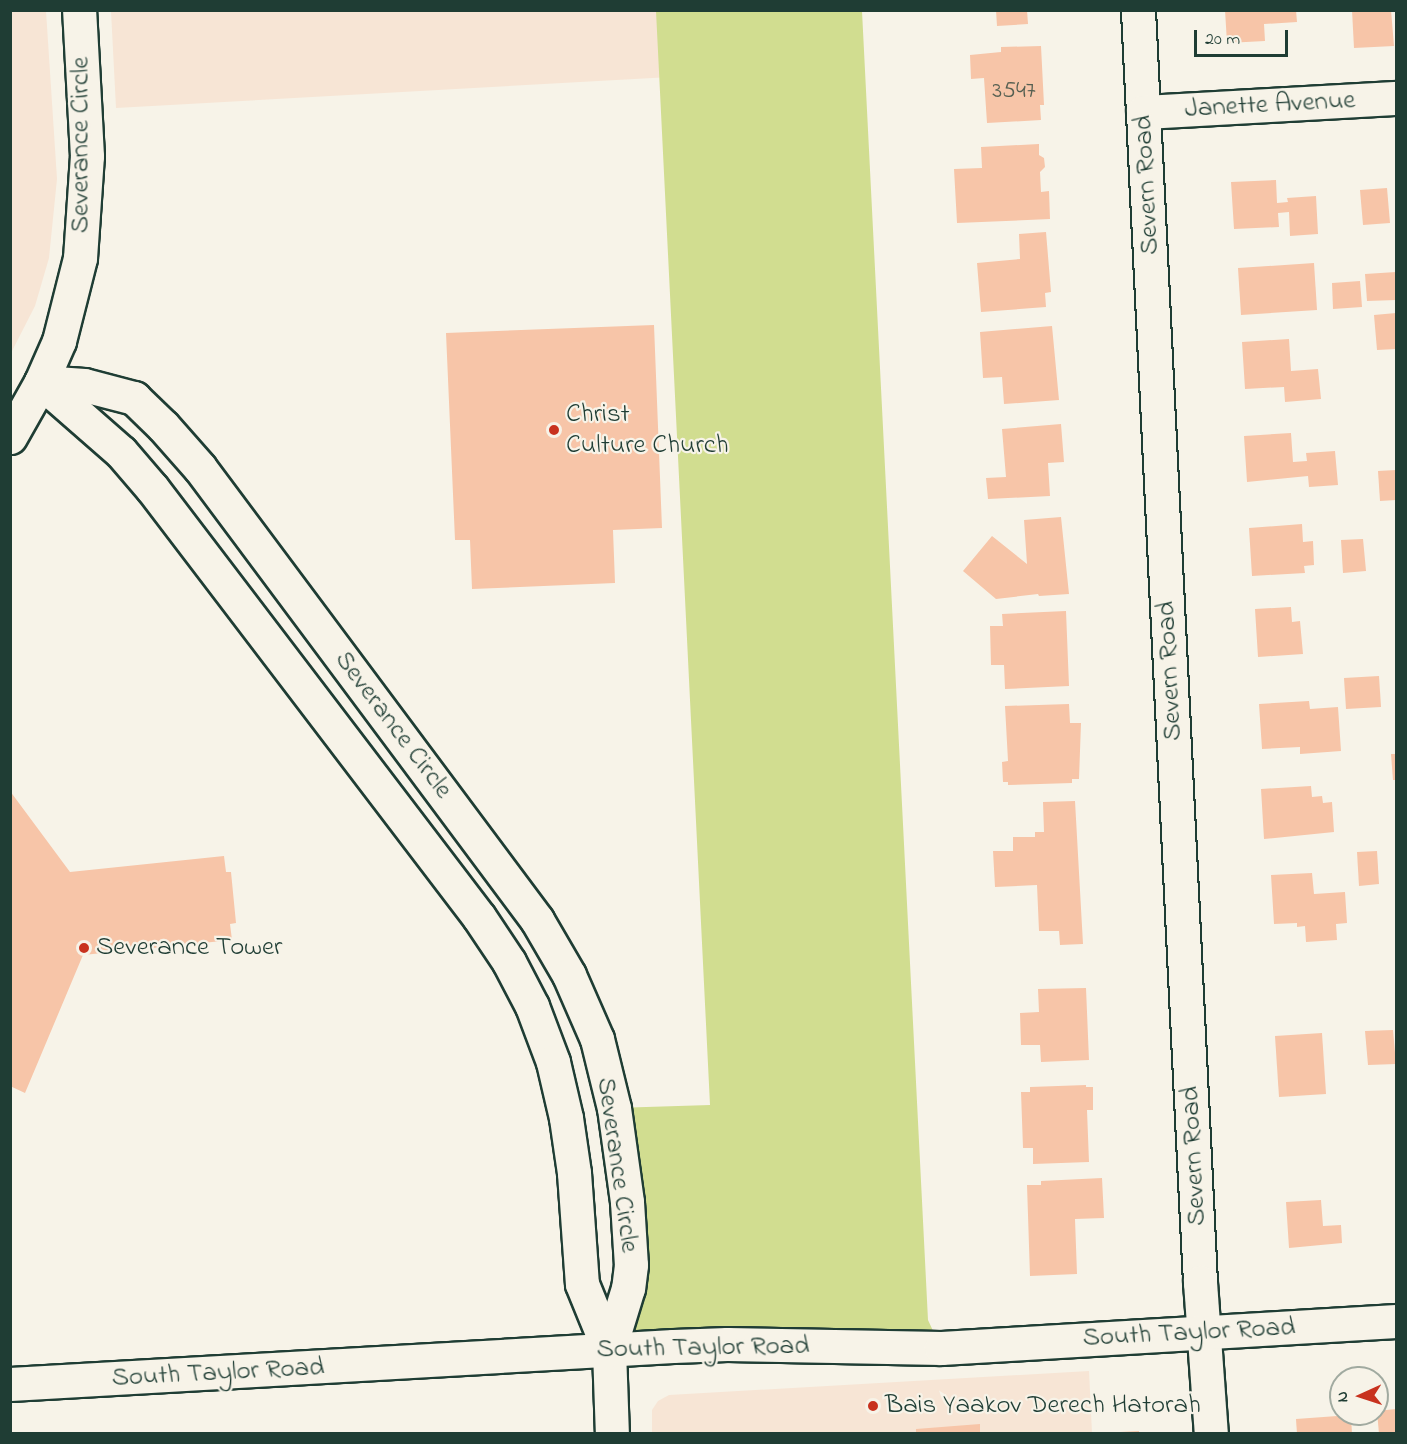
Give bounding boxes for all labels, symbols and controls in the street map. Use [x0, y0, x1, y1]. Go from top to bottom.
scale bar [1197, 18, 1292, 56]
text: 20 m [1205, 27, 1240, 53]
street label: Severance Circle [65, 57, 97, 233]
house number: 3547 [992, 78, 1036, 106]
street label: Janette Avenue [1184, 84, 1356, 126]
street label: Severn Road [1127, 114, 1167, 256]
place label: Christ Culture Church [566, 398, 729, 461]
marker: Christ Culture Church [547, 423, 561, 437]
street label: Severn Road [1150, 600, 1190, 742]
street label: Severance Circle [327, 645, 459, 805]
place label: Severance Tower [96, 932, 282, 964]
marker: Severance Tower [77, 941, 91, 955]
street label: Severance Circle [589, 1075, 645, 1255]
street label: Severn Road [1174, 1085, 1214, 1227]
street label: South Taylor Road [1082, 1311, 1296, 1355]
street label: South Taylor Road [596, 1330, 810, 1366]
street label: South Taylor Road [111, 1351, 325, 1395]
north arrow [1329, 1366, 1389, 1426]
place label: Bais Yaakov Derech Hatorah [885, 1390, 1201, 1422]
text: N [1331, 1391, 1355, 1403]
marker: Bais Yaakov Derech Hatorah [866, 1399, 880, 1413]

